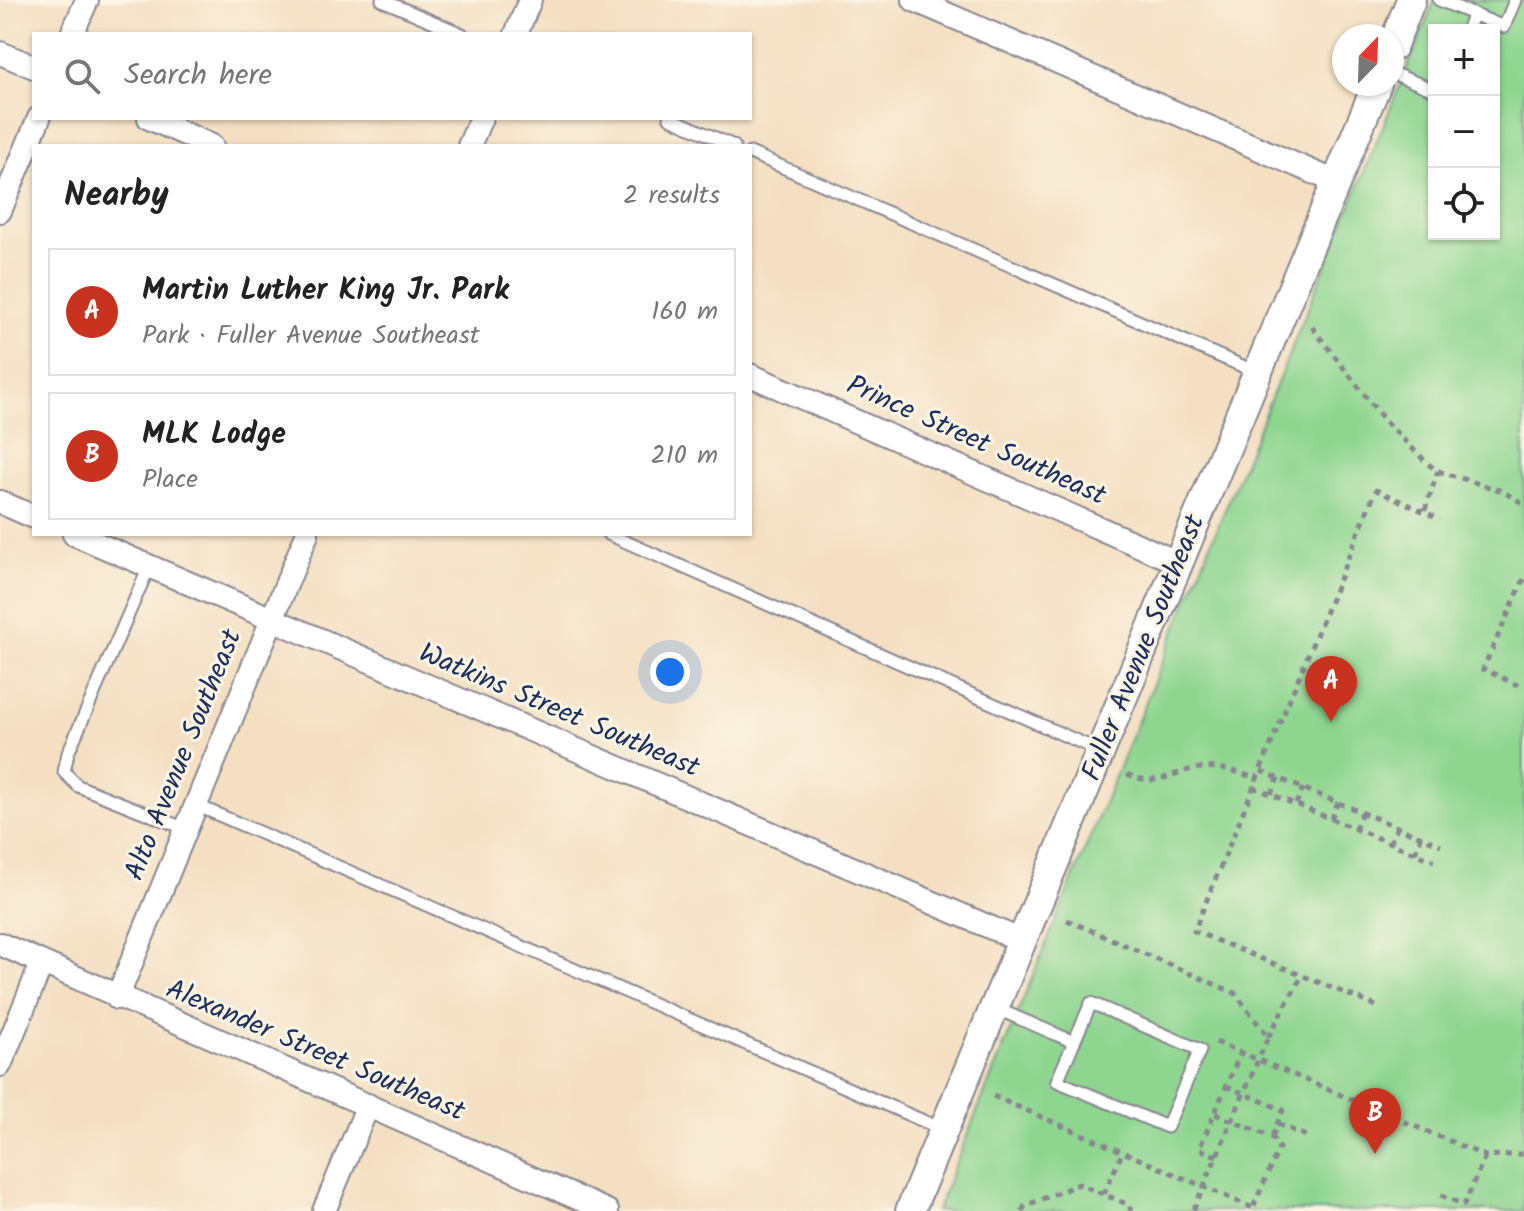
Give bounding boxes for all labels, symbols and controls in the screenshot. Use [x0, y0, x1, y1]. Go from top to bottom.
north arrow [1332, 24, 1404, 96]
map controls [1428, 24, 1500, 240]
button: + [1428, 24, 1500, 96]
search box [32, 32, 752, 120]
text: Search here [124, 52, 272, 100]
icon: search [60, 54, 104, 98]
button: − [1428, 96, 1500, 168]
button: locate [1428, 168, 1500, 240]
text: Nearby [64, 169, 169, 223]
text: 2 results [623, 175, 720, 217]
text: Martin Luther King Jr. Park [142, 267, 509, 315]
text: A [84, 291, 100, 333]
text: 160 m [651, 291, 718, 333]
text: Park · Fuller Avenue Southeast [142, 315, 480, 357]
street label: Prince Street Southeast [839, 364, 1114, 519]
text: MLK Lodge [142, 411, 286, 459]
text: B [84, 435, 100, 477]
text: 210 m [651, 435, 718, 477]
text: Place [142, 459, 198, 501]
street label: Fuller Avenue Southeast [1070, 507, 1218, 788]
street label: Alto Avenue Southeast [113, 621, 255, 888]
street label: Watkins Street Southeast [412, 631, 708, 791]
your location [650, 652, 690, 692]
pin: A [1305, 656, 1357, 722]
street label: Alexander Street Southeast [158, 968, 473, 1135]
pin: B [1349, 1088, 1401, 1154]

